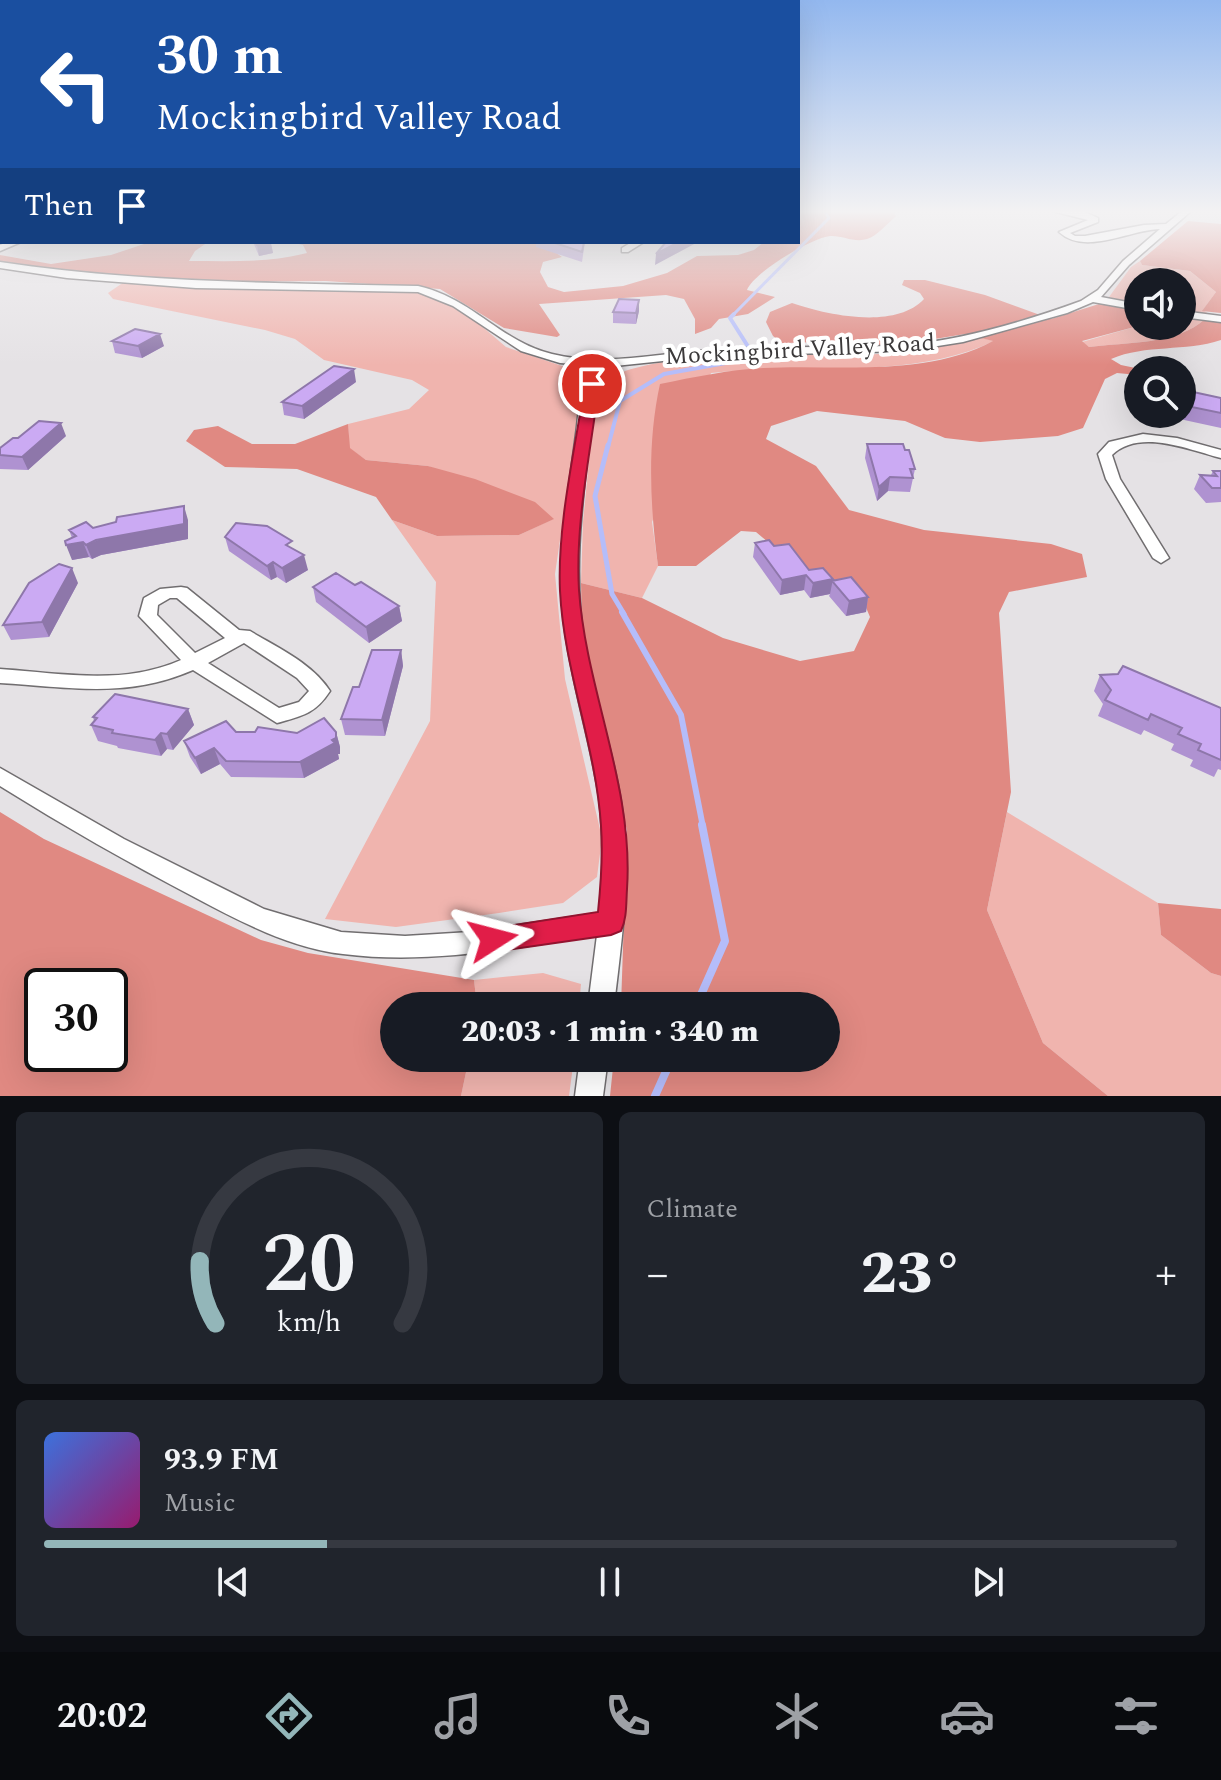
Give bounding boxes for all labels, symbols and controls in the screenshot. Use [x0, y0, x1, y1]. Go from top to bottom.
text: 30 m [156, 14, 283, 99]
icon: left [24, 32, 128, 136]
text: Mockingbird Valley Road [156, 91, 562, 146]
text: Then [24, 183, 94, 229]
icon: arrive [110, 184, 154, 228]
map controls [1124, 268, 1196, 428]
button: sound [1124, 268, 1196, 340]
street label: Mockingbird Valley Road [664, 325, 936, 375]
pin [558, 350, 626, 418]
button: search [1124, 356, 1196, 428]
icon: arrive [570, 362, 614, 406]
position arrow [451, 897, 535, 981]
speed limit sign: 30 [24, 968, 128, 1072]
text: 20:03 · 1 min · 340 m [461, 1009, 759, 1055]
text: Climate [647, 1189, 738, 1229]
text: 20 [263, 1202, 356, 1329]
text: 23° [861, 1228, 963, 1320]
text: − [647, 1241, 669, 1308]
text: + [1155, 1241, 1177, 1308]
text: km/h [277, 1301, 341, 1344]
text: 93.9 FM [164, 1437, 279, 1483]
text: Music [164, 1483, 235, 1523]
icon: previous [211, 1560, 255, 1604]
icon: pause [588, 1560, 632, 1604]
icon: next [966, 1560, 1010, 1604]
icon: directions [261, 1688, 317, 1744]
icon: music [430, 1688, 486, 1744]
icon: phone [600, 1688, 656, 1744]
icon: climate [769, 1688, 825, 1744]
icon: car [939, 1688, 995, 1744]
icon: filters [1108, 1688, 1164, 1744]
text: 20:02 [57, 1689, 147, 1744]

